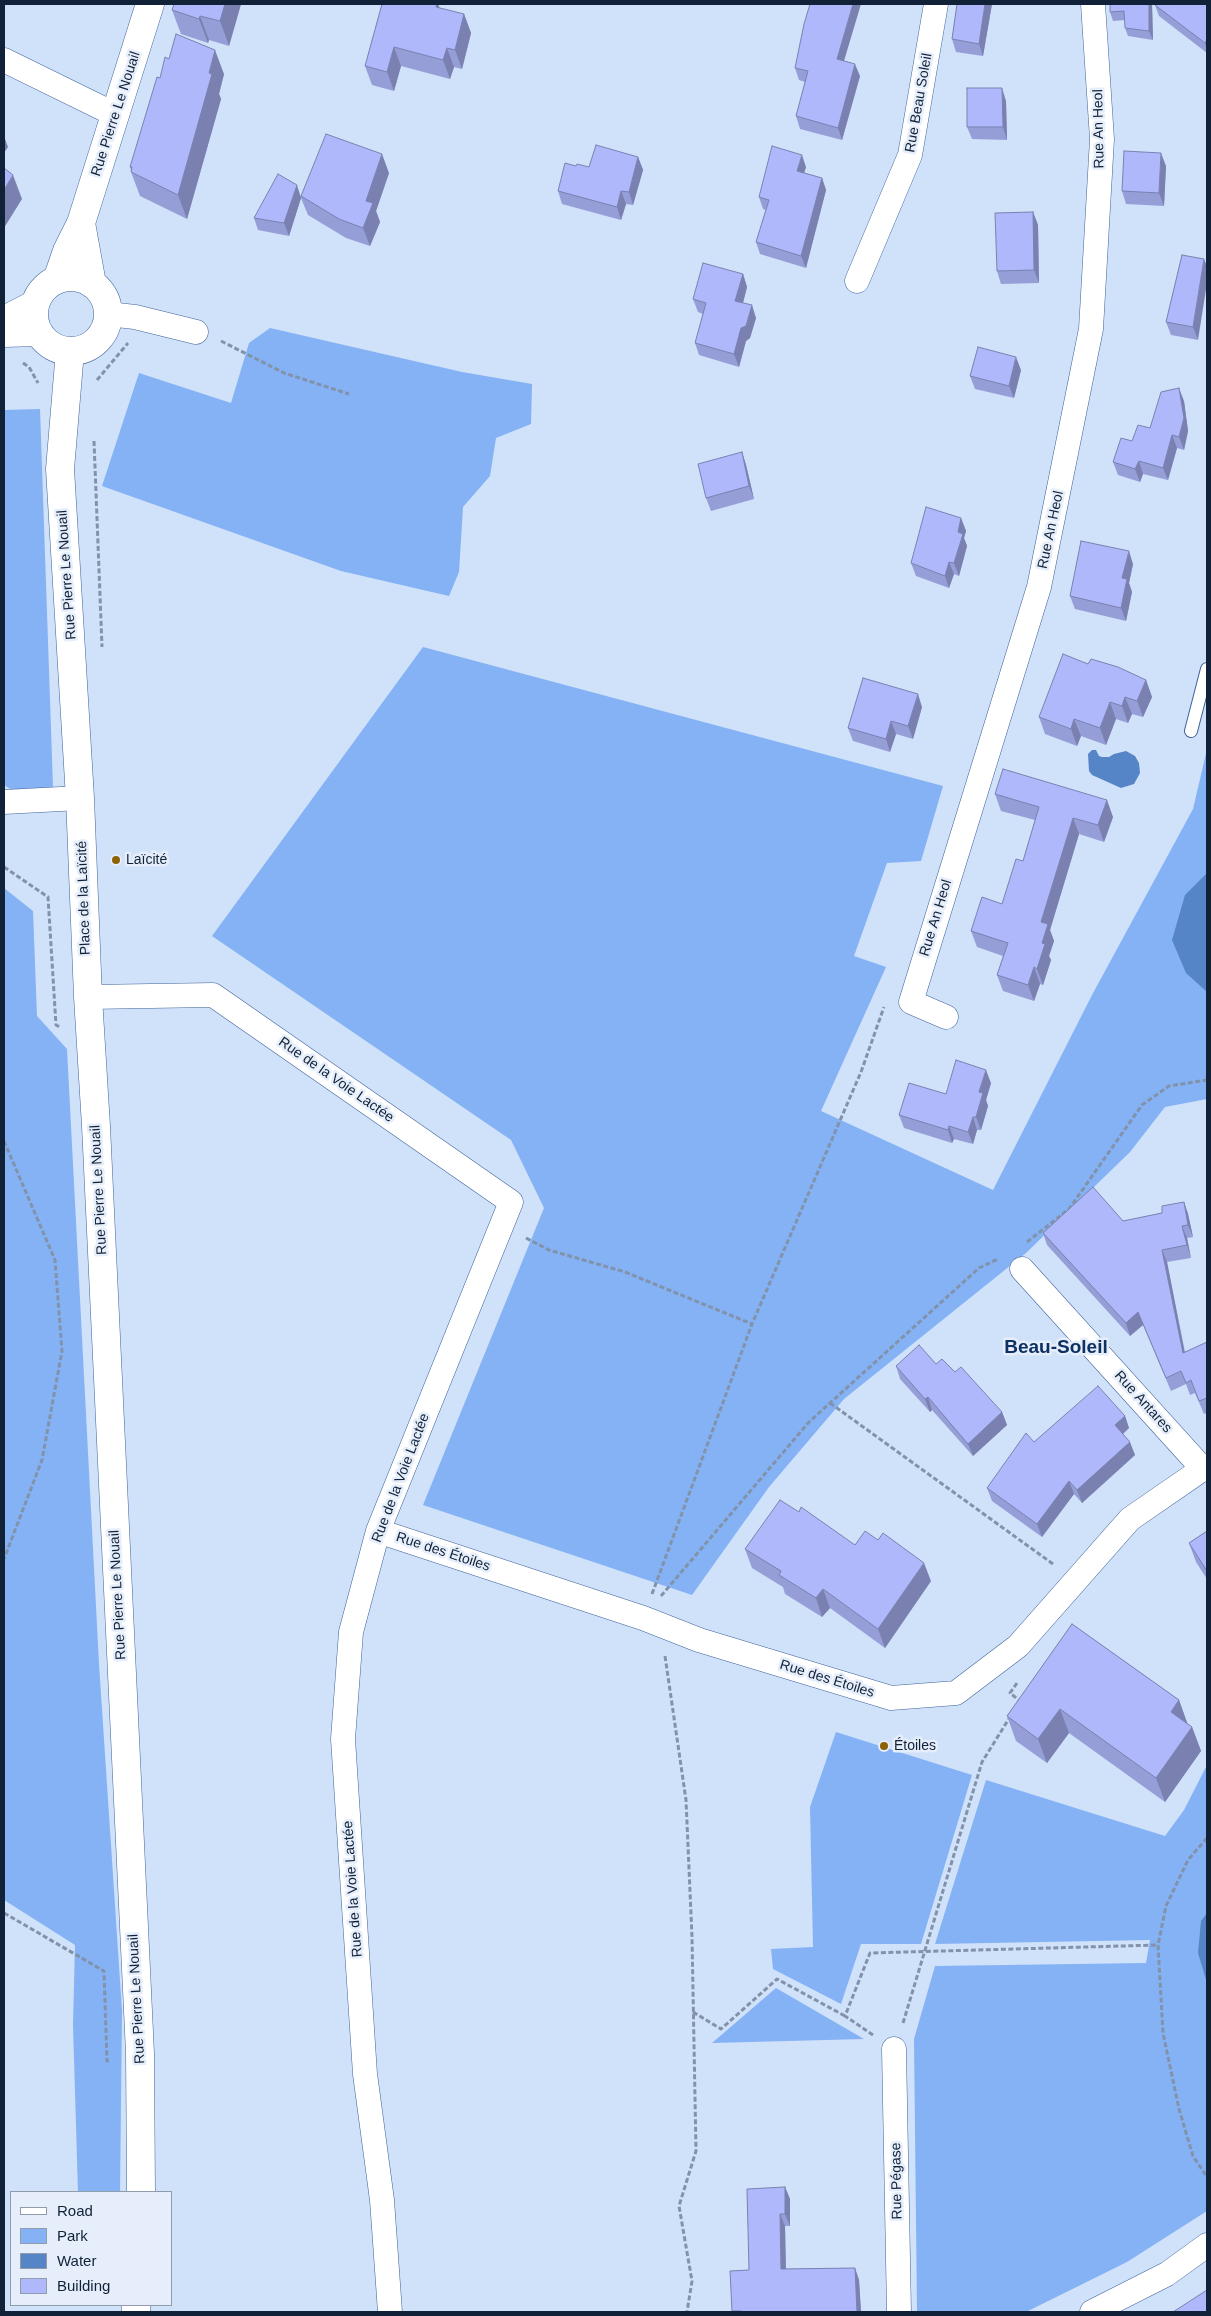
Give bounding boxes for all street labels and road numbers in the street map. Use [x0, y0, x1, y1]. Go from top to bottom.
street label: Rue Pierre Le Nouail [88, 50, 144, 178]
street label: Rue Beau Soleil [902, 52, 936, 154]
street label: Rue An Heol [1090, 89, 1108, 169]
street label: Rue An Heol [1035, 489, 1067, 571]
street label: Rue Pierre Le Nouail [54, 510, 80, 640]
street label: Place de la Laïcité [74, 841, 94, 955]
street label: Rue An Heol [916, 878, 956, 958]
street label: Rue de la Voie Lactée [275, 1034, 397, 1126]
street label: Rue Pierre Le Nouail [87, 1125, 111, 1255]
street label: Rue Antares [1111, 1367, 1175, 1437]
street label: Rue de la Voie Lactée [369, 1411, 433, 1545]
street label: Rue des Étoiles [394, 1529, 492, 1575]
street label: Rue Pierre Le Nouail [106, 1530, 130, 1660]
street label: Rue des Étoiles [778, 1657, 876, 1701]
street label: Rue de la Voie Lactée [340, 1820, 366, 1958]
street label: Rue Pierre Le Nouail [125, 1934, 149, 2064]
street label: Rue Pégase [888, 2142, 906, 2220]

